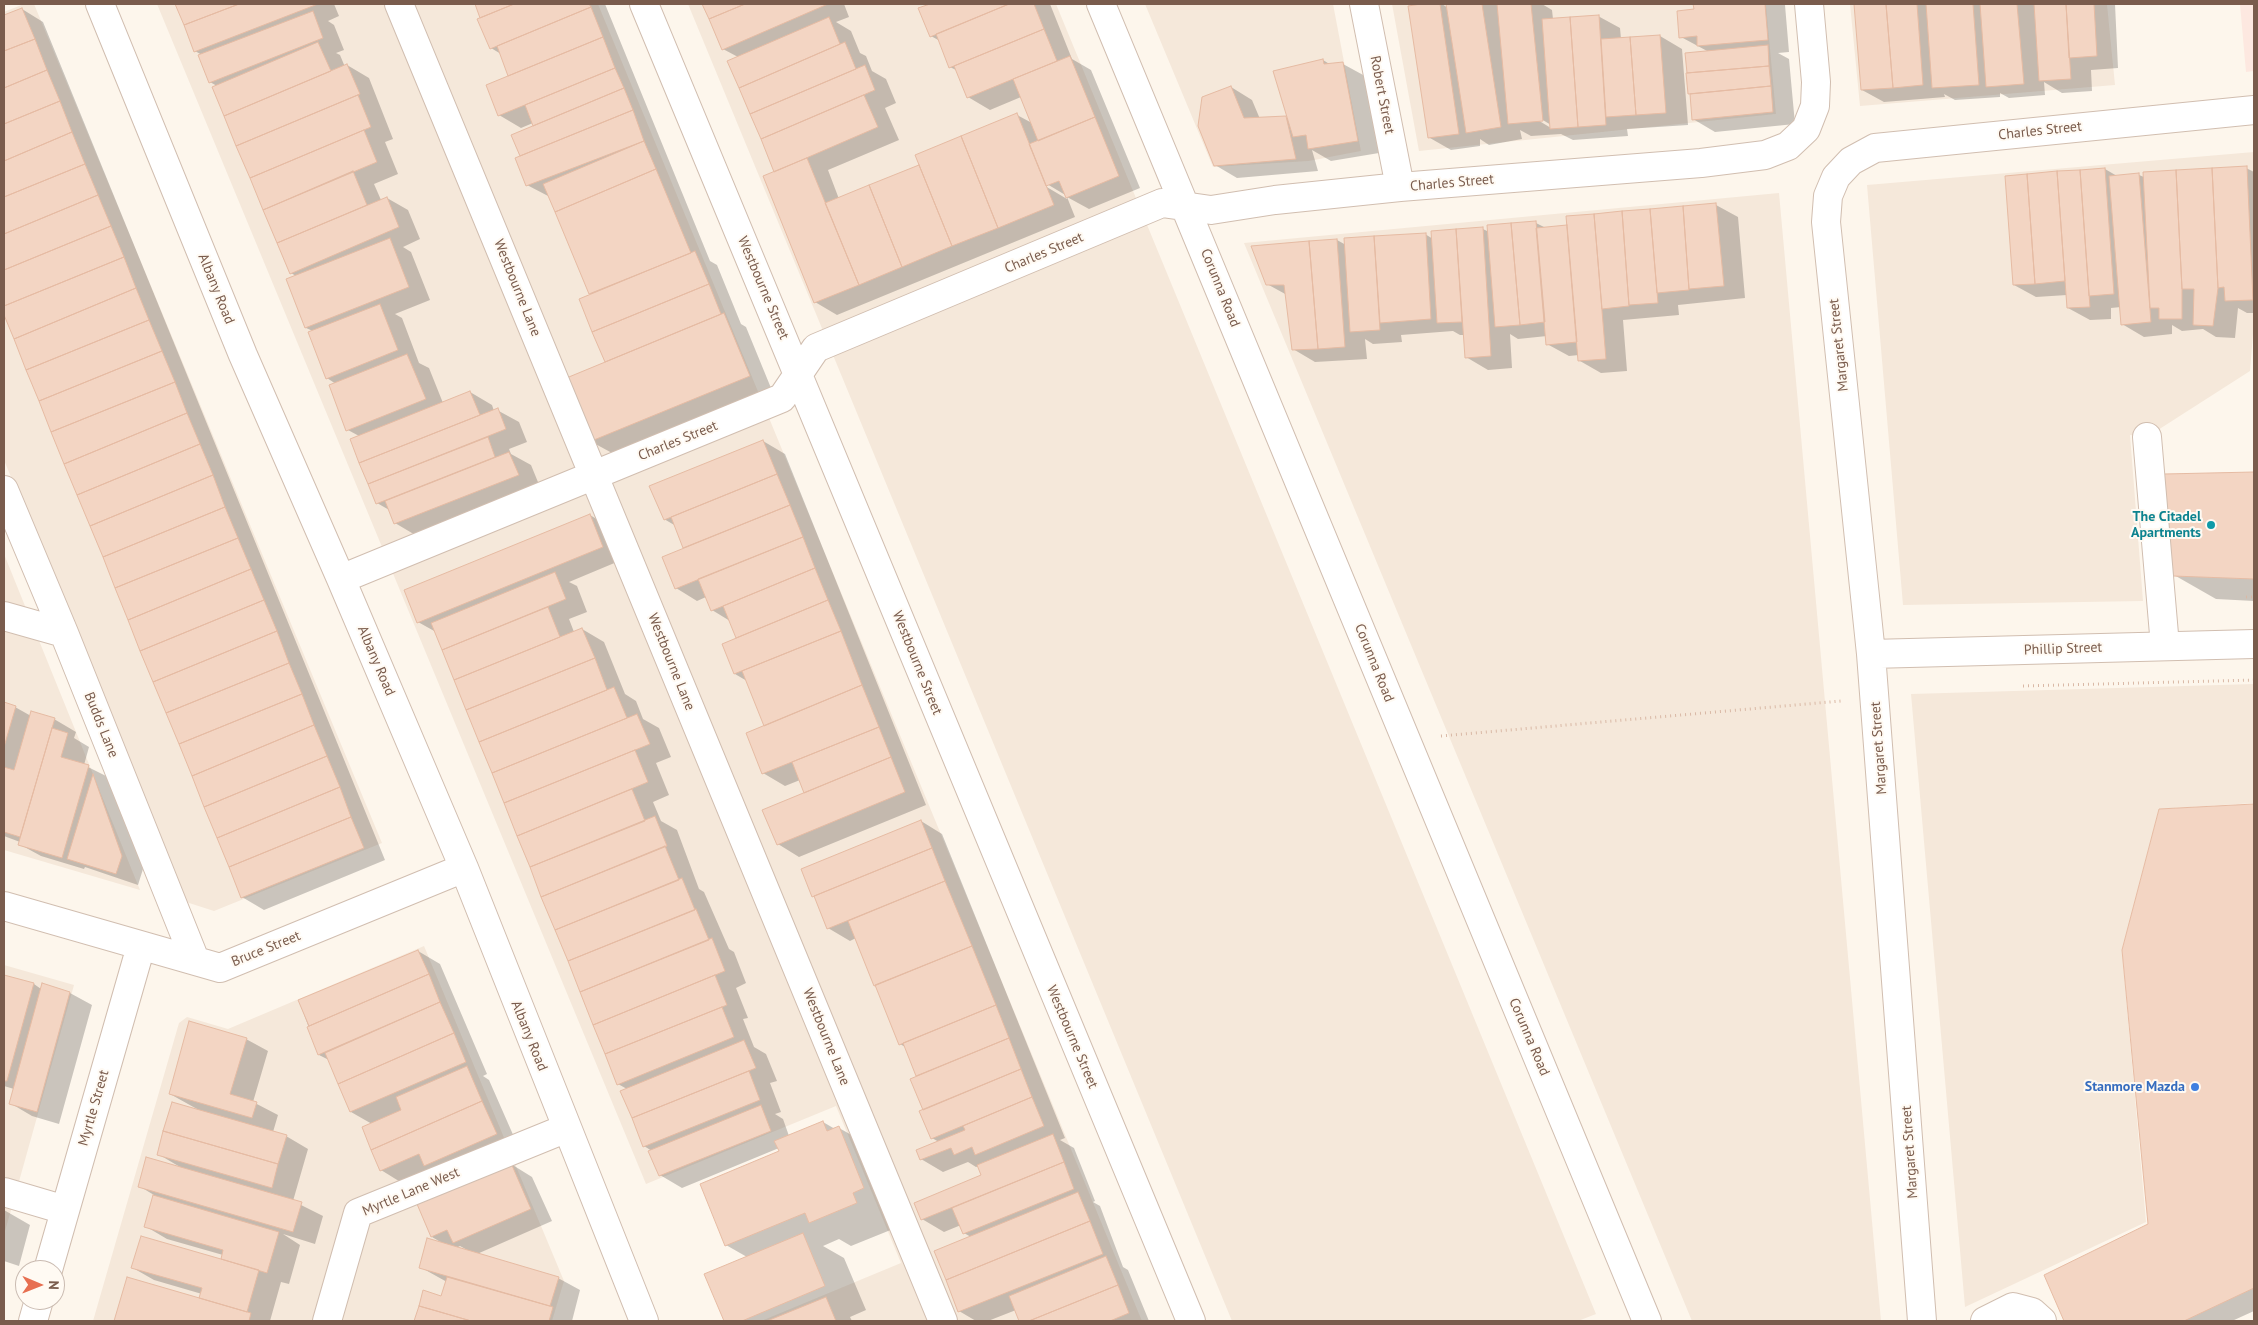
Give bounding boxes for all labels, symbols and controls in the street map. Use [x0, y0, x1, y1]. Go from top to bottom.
street label: Robert Street [1366, 54, 1398, 136]
street label: Charles Street [1997, 118, 2083, 144]
street label: Charles Street [1409, 171, 1495, 195]
street label: Charles Street [1002, 229, 1086, 277]
street label: Westbourne Street [734, 234, 792, 342]
street label: Westbourne Lane [490, 237, 544, 339]
street label: Corunna Road [1197, 246, 1243, 330]
street label: Albany Road [194, 251, 238, 327]
street label: Margaret Street [1826, 298, 1852, 392]
street label: Charles Street [636, 417, 720, 465]
place label: The Citadel Apartments [2131, 509, 2201, 542]
marker: The Citadel Apartments [2205, 519, 2217, 531]
street label: Westbourne Street [889, 609, 945, 717]
street label: Westbourne Lane [644, 611, 698, 713]
street label: Corunna Road [1351, 621, 1397, 705]
street label: Albany Road [354, 624, 398, 698]
street label: Phillip Street [2024, 639, 2102, 659]
street label: Budds Lane [80, 690, 122, 760]
street label: Margaret Street [1867, 701, 1891, 795]
street label: Bruce Street [229, 928, 303, 970]
street label: Westbourne Street [1043, 983, 1101, 1091]
street label: Westbourne Lane [799, 986, 853, 1088]
street label: Corunna Road [1505, 996, 1553, 1078]
street label: Albany Road [507, 998, 551, 1074]
street label: Myrtle Street [75, 1068, 113, 1148]
place label: Stanmore Mazda [2085, 1079, 2185, 1095]
marker: Stanmore Mazda [2189, 1081, 2201, 1093]
street label: Margaret Street [1898, 1105, 1922, 1199]
street label: Myrtle Lane West [360, 1164, 462, 1220]
north arrow [15, 1260, 65, 1310]
text: N [45, 1280, 63, 1290]

